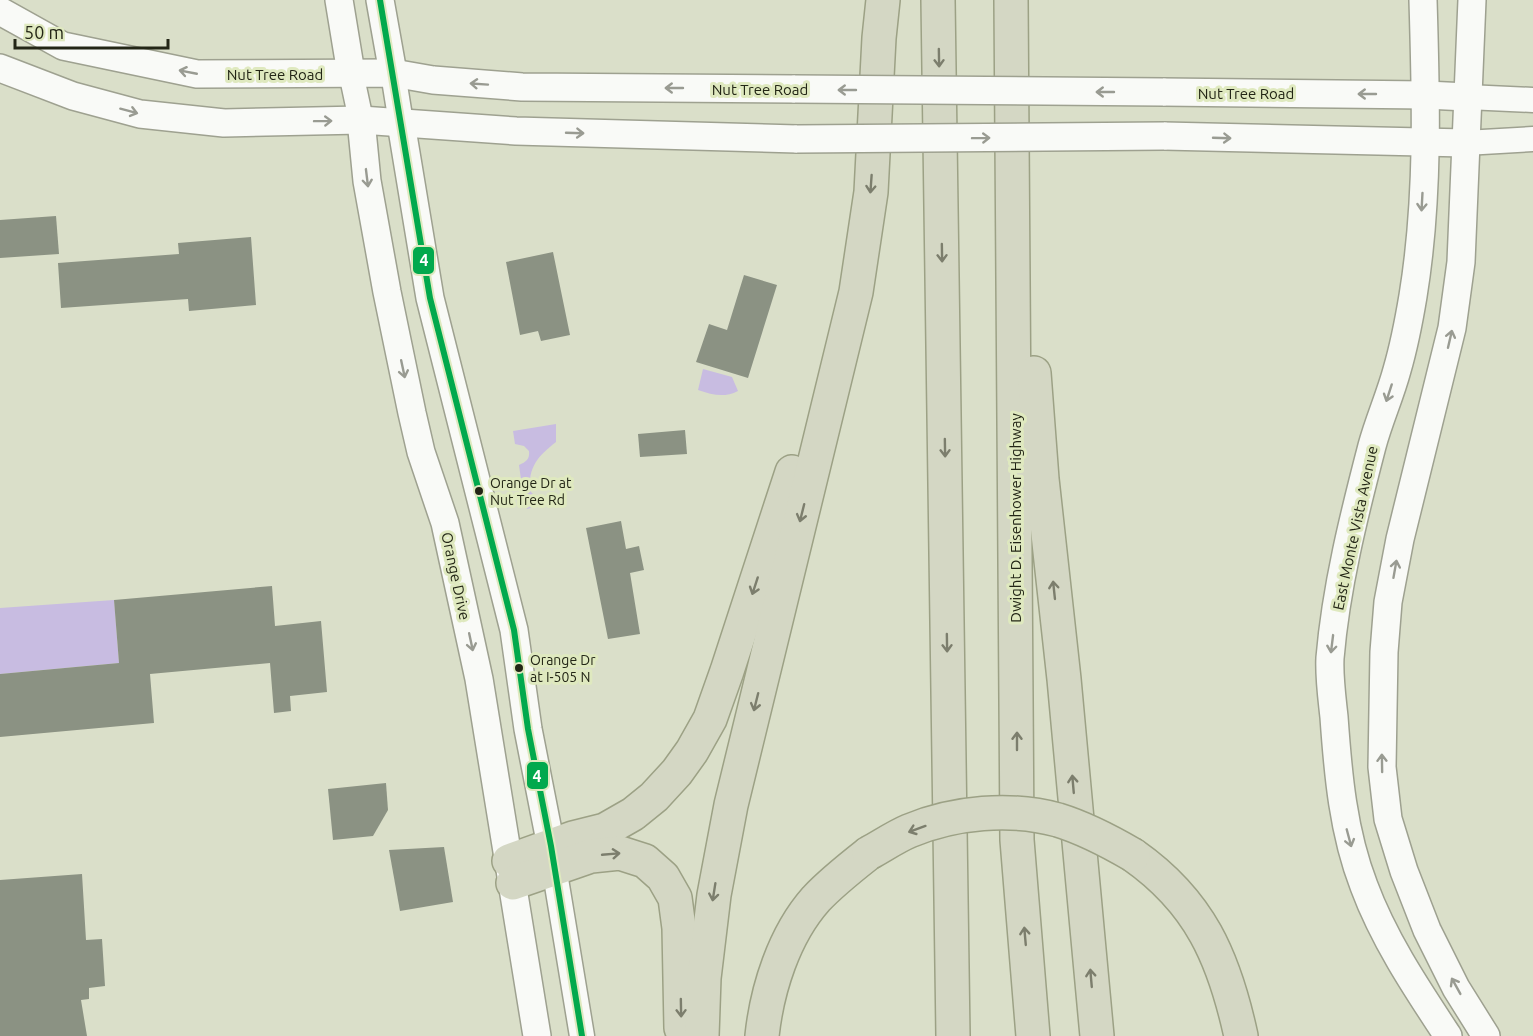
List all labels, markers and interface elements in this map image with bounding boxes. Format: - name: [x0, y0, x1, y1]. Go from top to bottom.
- scale bar: [15, 12, 168, 50]
- text: 50 m: [24, 22, 64, 42]
- one-way arrow: [933, 48, 945, 68]
- one-way arrow: [179, 66, 198, 77]
- street label: Nut Tree Road: [227, 66, 323, 83]
- one-way arrow: [470, 78, 490, 89]
- street label: Nut Tree Road: [712, 81, 808, 98]
- one-way arrow: [664, 82, 684, 94]
- one-way arrow: [837, 84, 857, 96]
- street label: Nut Tree Road: [1198, 85, 1294, 102]
- one-way arrow: [1095, 86, 1115, 98]
- one-way arrow: [1358, 88, 1378, 100]
- one-way arrow: [119, 106, 138, 118]
- one-way arrow: [313, 115, 333, 126]
- one-way arrow: [564, 127, 584, 138]
- one-way arrow: [971, 132, 991, 144]
- one-way arrow: [1212, 132, 1232, 143]
- one-way arrow: [362, 167, 373, 187]
- one-way arrow: [866, 174, 877, 194]
- one-way arrow: [1417, 191, 1428, 211]
- one-way arrow: [936, 243, 948, 263]
- line badge: 4: [412, 246, 435, 275]
- text: 4: [419, 251, 429, 269]
- one-way arrow: [1444, 329, 1456, 348]
- one-way arrow: [398, 359, 409, 379]
- one-way arrow: [1383, 383, 1394, 402]
- street label: Dwight D. Eisenhower Highway: [1007, 413, 1024, 623]
- one-way arrow: [939, 438, 950, 458]
- street label: East Monte Vista Avenue: [1329, 444, 1381, 612]
- place label: Orange Dr at Nut Tree Rd: [490, 475, 572, 508]
- marker: Orange Dr at Nut Tree Rd: [473, 485, 485, 497]
- one-way arrow: [796, 503, 808, 522]
- street label: Orange Drive: [438, 531, 474, 621]
- one-way arrow: [1389, 560, 1400, 579]
- one-way arrow: [749, 576, 760, 595]
- one-way arrow: [1048, 580, 1059, 600]
- one-way arrow: [466, 632, 477, 651]
- one-way arrow: [941, 633, 953, 653]
- one-way arrow: [1326, 634, 1337, 654]
- place label: Orange Dr at I-505 N: [530, 652, 596, 685]
- marker: Orange Dr at I-505 N: [513, 662, 525, 674]
- one-way arrow: [750, 692, 762, 711]
- one-way arrow: [1011, 732, 1022, 752]
- one-way arrow: [1376, 754, 1388, 774]
- line badge: 4: [526, 761, 549, 790]
- text: 4: [532, 767, 542, 785]
- one-way arrow: [1068, 774, 1079, 794]
- one-way arrow: [908, 824, 926, 835]
- one-way arrow: [1344, 828, 1356, 847]
- one-way arrow: [600, 848, 620, 859]
- one-way arrow: [709, 882, 720, 902]
- one-way arrow: [1019, 926, 1030, 946]
- one-way arrow: [1085, 968, 1096, 988]
- one-way arrow: [1450, 978, 1462, 995]
- one-way arrow: [675, 998, 687, 1018]

